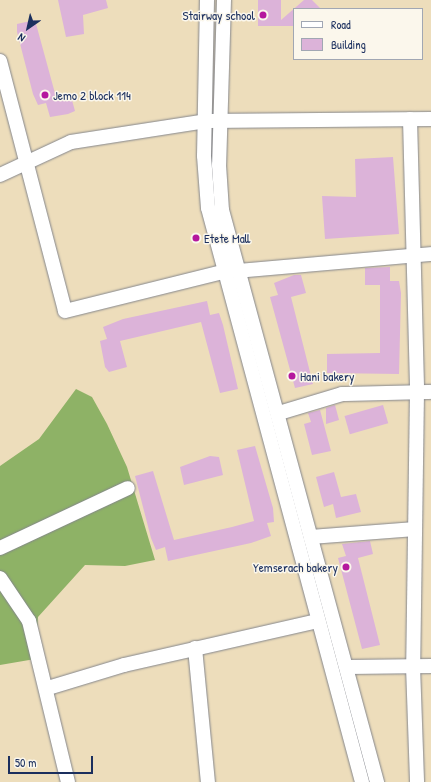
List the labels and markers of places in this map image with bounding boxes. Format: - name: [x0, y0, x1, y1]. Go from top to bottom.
- place label: Stairway school: [182, 7, 255, 23]
- marker: Stairway school: [258, 10, 268, 20]
- place label: Jemo 2 block 114: [53, 87, 131, 103]
- marker: Jemo 2 block 114: [40, 90, 50, 100]
- place label: Etete Mall: [204, 230, 250, 246]
- marker: Etete Mall: [191, 233, 201, 243]
- place label: Hani bakery: [300, 368, 354, 384]
- marker: Hani bakery: [287, 371, 297, 381]
- place label: Yemserach bakery: [253, 559, 338, 575]
- marker: Yemserach bakery: [341, 562, 351, 572]

